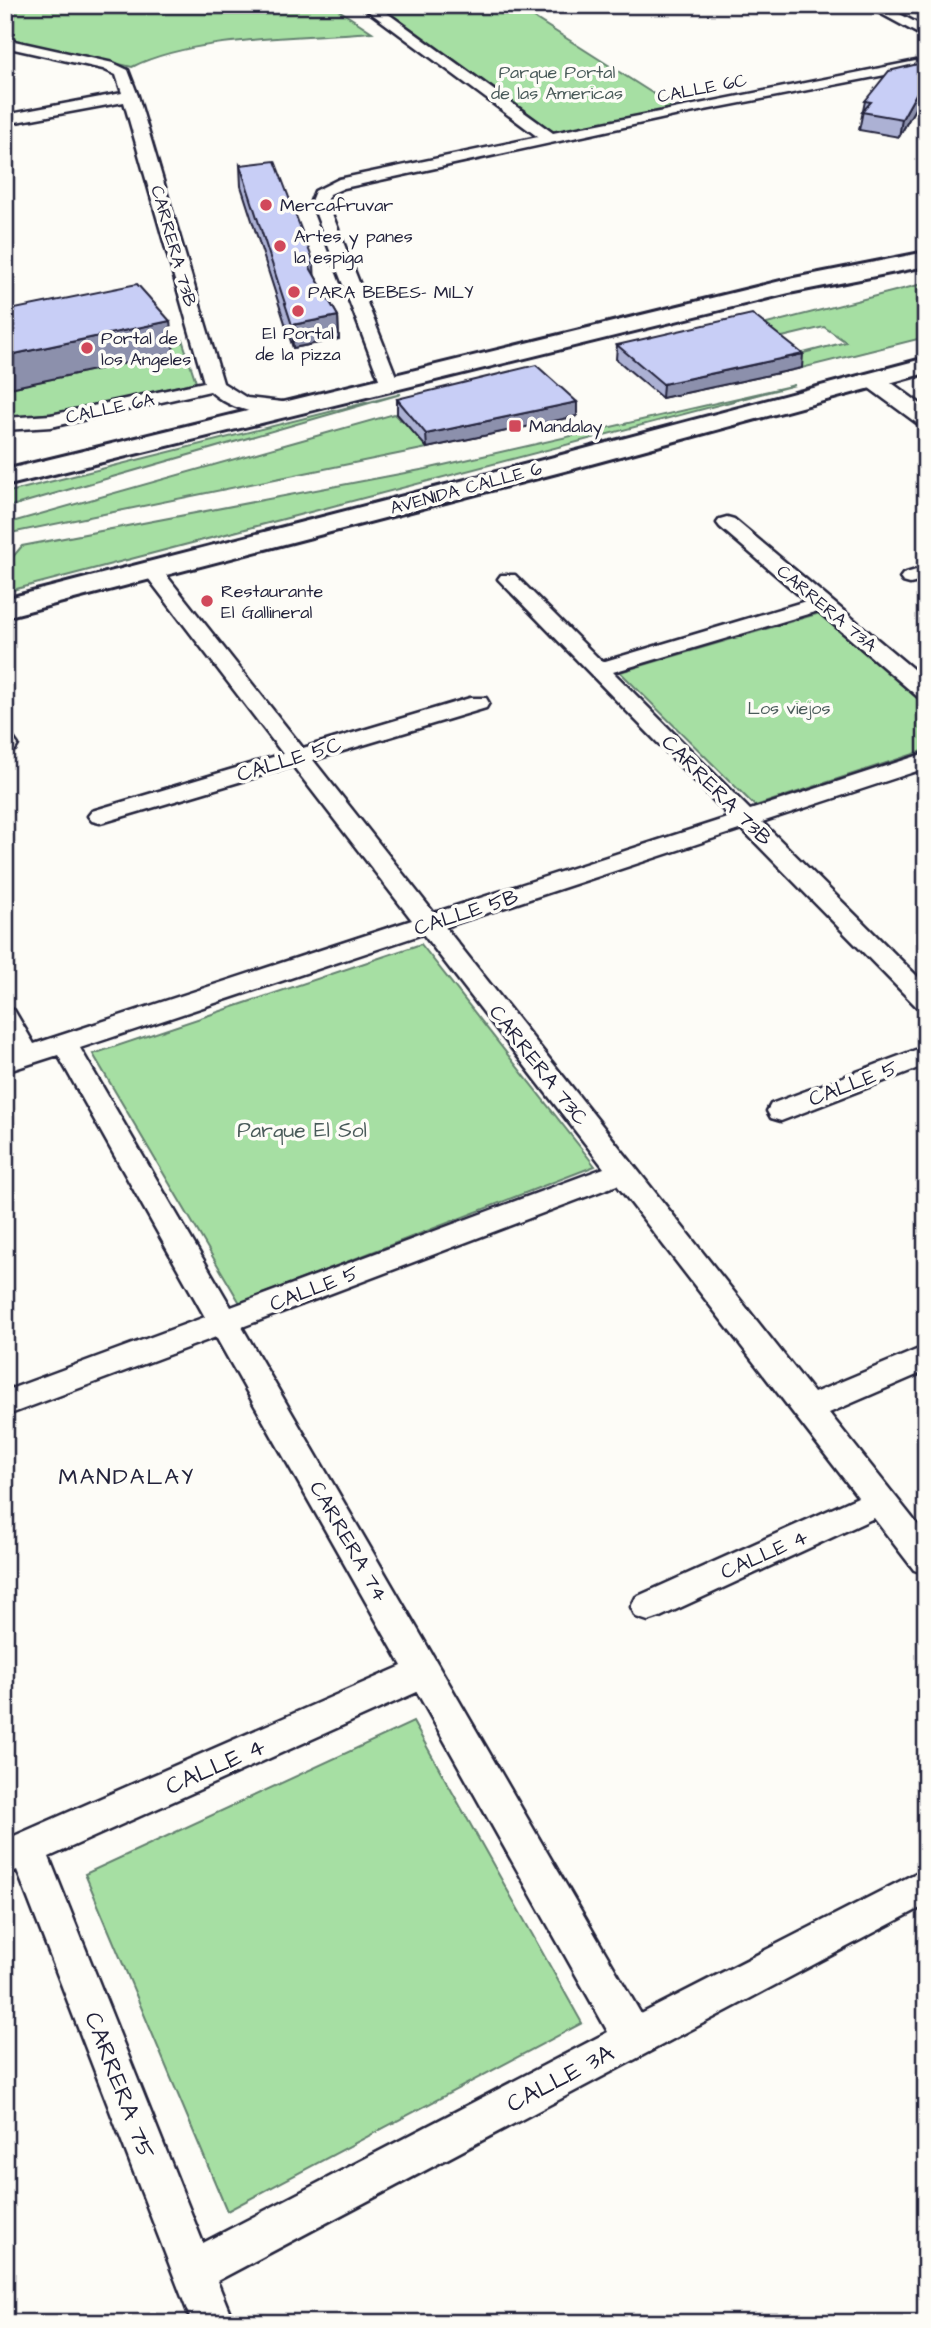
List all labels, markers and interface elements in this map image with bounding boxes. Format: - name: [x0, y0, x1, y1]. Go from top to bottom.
- park label: Parque Portal de las Americas: [491, 60, 623, 106]
- street label: CALLE 6C: [655, 67, 749, 109]
- street label: CARRERA 73B: [144, 183, 203, 310]
- place label: Mercafruvar: [280, 193, 393, 218]
- marker: Mercafruvar: [258, 197, 274, 213]
- place label: Artes y panes la espiga: [294, 224, 413, 271]
- marker: Artes y panes la espiga: [272, 238, 288, 254]
- place label: PARA BEBES- MILY: [308, 280, 474, 305]
- marker: PARA BEBES- MILY: [286, 284, 302, 300]
- marker: El Portal de la pizza: [290, 303, 306, 319]
- place label: El Portal de la pizza: [255, 321, 341, 367]
- place label: Portal de los Angeles: [101, 326, 191, 373]
- marker: Portal de los Angeles: [79, 340, 95, 356]
- street label: CALLE 6A: [64, 387, 157, 430]
- place label: Mandalay: [529, 414, 602, 440]
- marker: Mandalay: [507, 418, 523, 434]
- street label: AVENIDA CALLE 6: [387, 456, 545, 521]
- street label: CARRERA 73A: [771, 559, 883, 658]
- place label: Restaurante El Gallineral: [221, 579, 324, 625]
- marker: Restaurante El Gallineral: [199, 593, 215, 609]
- park label: Los viejos: [748, 696, 831, 721]
- street label: CARRERA 73B: [655, 728, 779, 852]
- street label: CALLE 5C: [233, 730, 345, 789]
- street label: CALLE 5B: [410, 882, 522, 943]
- street label: CARRERA 73C: [482, 999, 595, 1132]
- street label: CALLE 5: [805, 1053, 902, 1114]
- park label: Parque El Sol: [237, 1116, 367, 1145]
- street label: CALLE 5: [266, 1258, 363, 1319]
- district label: MANDALAY: [59, 1461, 195, 1493]
- street label: CARRERA 74: [302, 1476, 395, 1607]
- street label: CALLE 4: [716, 1522, 812, 1587]
- street label: CALLE 4: [160, 1730, 271, 1804]
- street label: CARRERA 75: [75, 2007, 163, 2164]
- street label: CALLE 3A: [501, 2036, 620, 2121]

